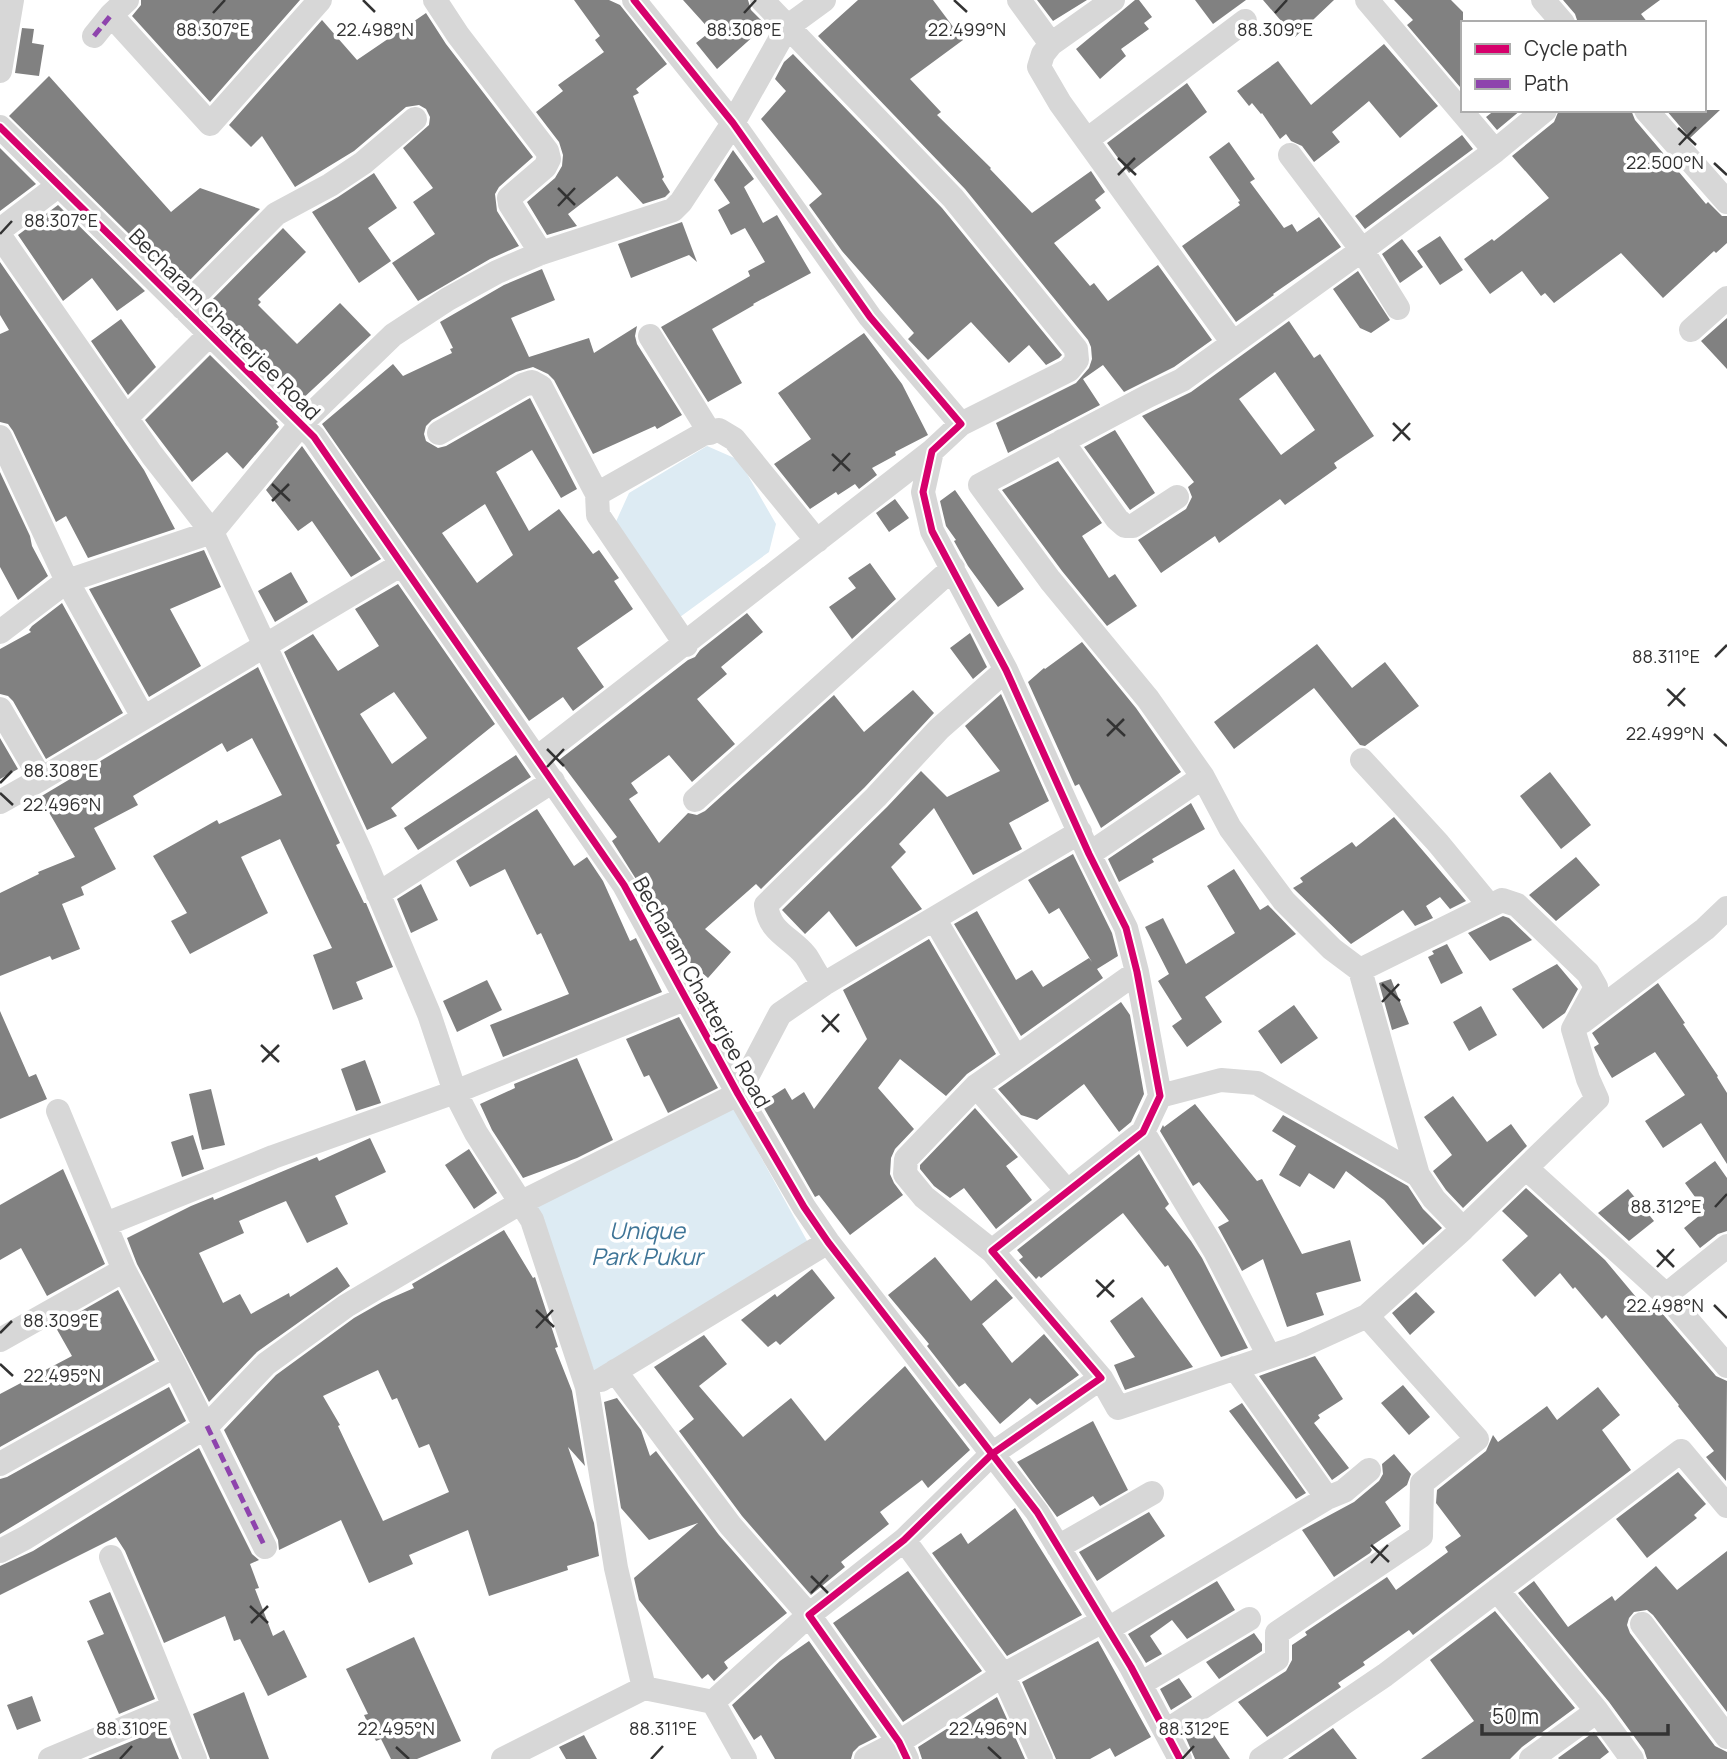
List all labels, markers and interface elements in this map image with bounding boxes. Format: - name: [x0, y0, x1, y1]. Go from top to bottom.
- text: 88.307°E: [176, 17, 250, 41]
- text: 22.498°N: [336, 17, 414, 41]
- text: 88.308°E: [706, 17, 782, 41]
- text: 22.499°N: [928, 17, 1006, 41]
- text: 88.309°E: [1237, 17, 1313, 41]
- legend: [1461, 21, 1706, 112]
- text: Cycle path: [1524, 34, 1627, 62]
- text: Path: [1524, 69, 1569, 97]
- text: 22.500°N: [1626, 150, 1704, 174]
- text: 88.307°E: [24, 208, 98, 232]
- street label: Becharam Chatterjee Road: [123, 222, 327, 426]
- text: 88.311°E: [1632, 644, 1700, 668]
- text: 22.499°N: [1626, 721, 1704, 745]
- text: 88.308°E: [23, 758, 99, 782]
- text: 22.496°N: [23, 792, 101, 816]
- street label: Becharam Chatterjee Road: [627, 871, 777, 1113]
- text: 88.312°E: [1630, 1194, 1702, 1218]
- water label: Unique Park Pukur: [591, 1214, 705, 1272]
- text: 22.498°N: [1626, 1293, 1704, 1317]
- text: 88.309°E: [23, 1308, 99, 1332]
- text: 22.495°N: [23, 1363, 101, 1387]
- scale bar: [1482, 1692, 1668, 1736]
- text: 50 m: [1492, 1702, 1539, 1730]
- text: 88.310°E: [96, 1716, 168, 1740]
- text: 22.495°N: [357, 1716, 435, 1740]
- text: 88.311°E: [629, 1716, 697, 1740]
- text: 22.496°N: [949, 1716, 1027, 1740]
- text: 88.312°E: [1158, 1716, 1230, 1740]

